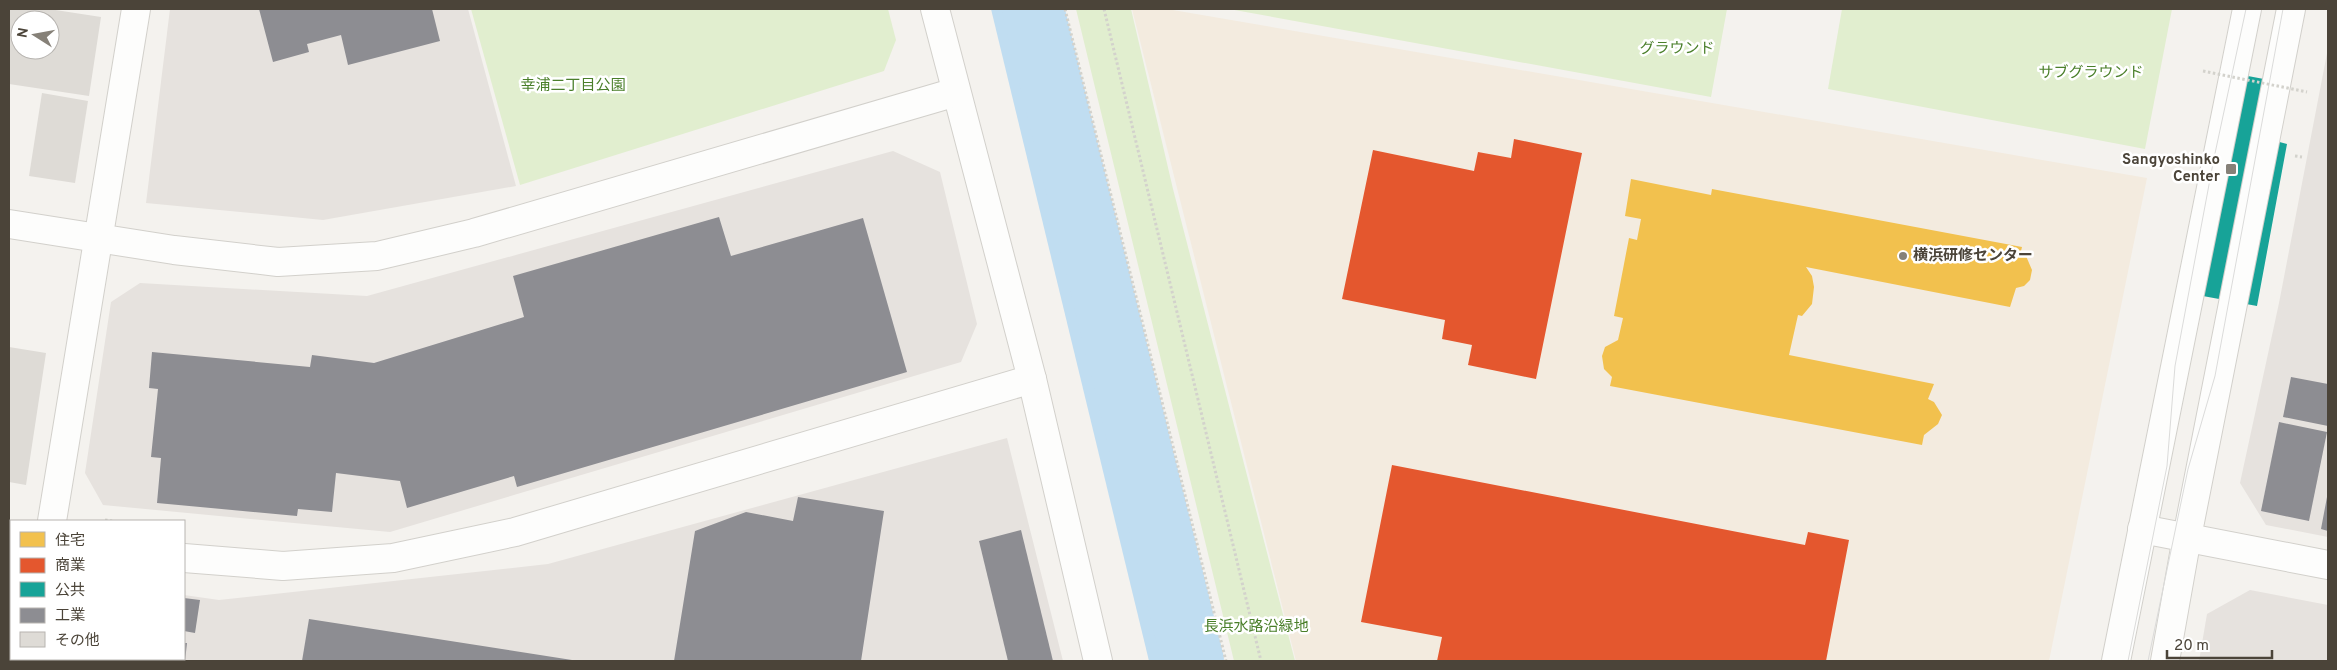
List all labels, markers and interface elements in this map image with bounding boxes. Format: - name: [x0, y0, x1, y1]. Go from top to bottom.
- north arrow: [10, 10, 60, 60]
- text: N: [14, 26, 33, 39]
- park label: グラウンド: [1639, 40, 1715, 59]
- park label: サブグラウンド: [2038, 64, 2144, 83]
- park label: 幸浦二丁目公園: [520, 76, 626, 96]
- place label: Sangyoshinko Center: [2122, 151, 2221, 187]
- marker: Sangyoshinko Center: [2224, 162, 2238, 176]
- place label: 横浜研修センター: [1913, 246, 2033, 266]
- marker: 横浜研修センター: [1897, 250, 1909, 262]
- legend: [10, 520, 185, 660]
- text: 住宅: [55, 532, 85, 551]
- text: 商業: [55, 557, 85, 576]
- text: 公共: [55, 582, 85, 601]
- text: 工業: [55, 607, 85, 626]
- park label: 長浜水路沿緑地: [1203, 618, 1309, 637]
- scale bar: [2167, 628, 2272, 660]
- text: その他: [55, 632, 100, 651]
- text: 20 m: [2174, 637, 2209, 656]

